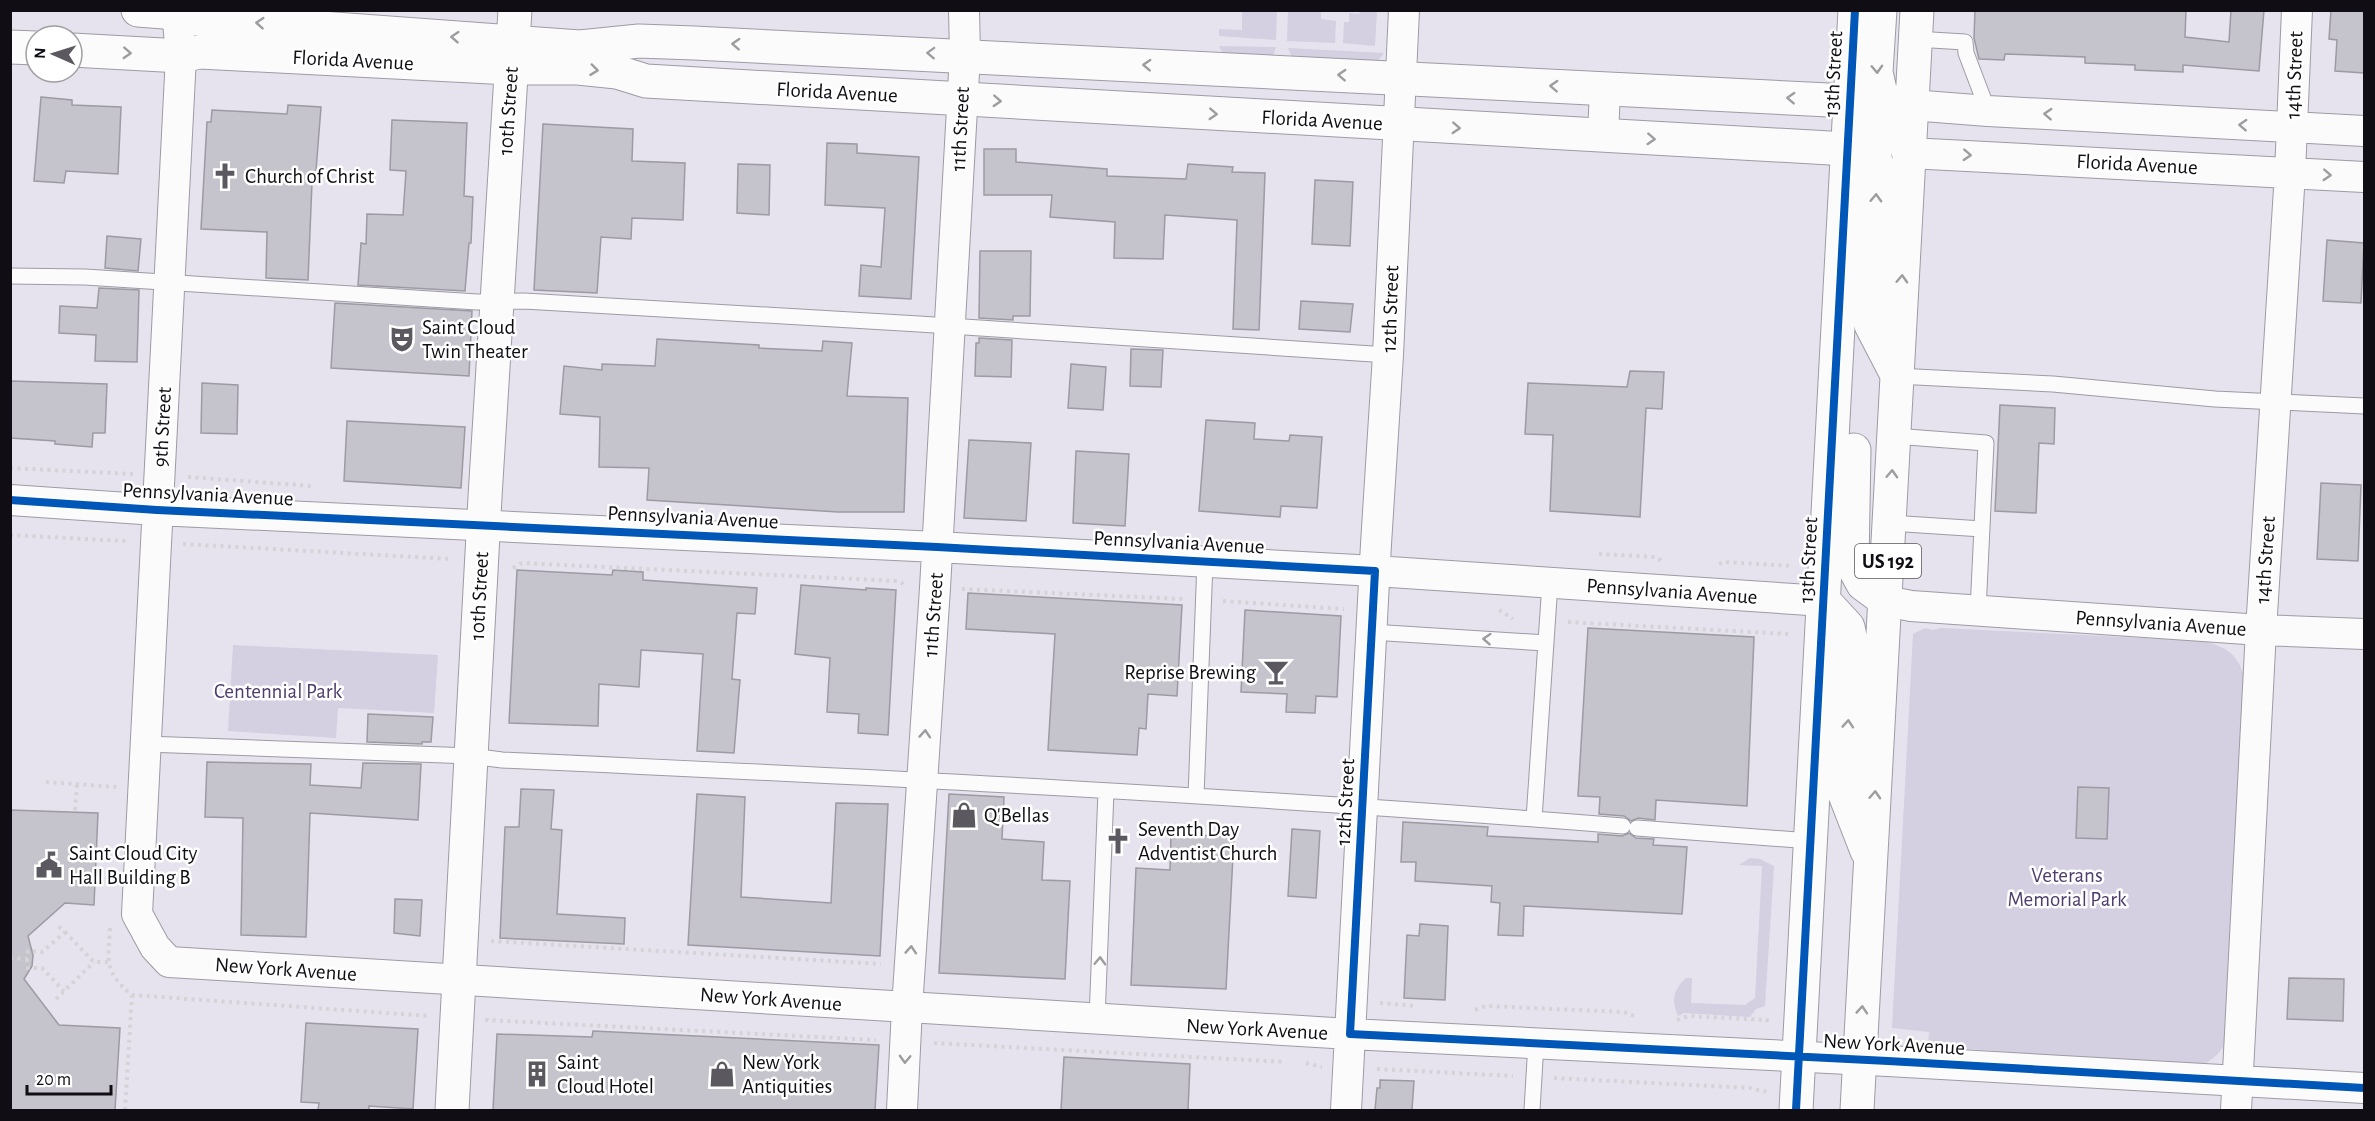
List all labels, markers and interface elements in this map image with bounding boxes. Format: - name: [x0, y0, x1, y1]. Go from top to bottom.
- one-way arrow: [256, 17, 265, 30]
- north arrow: [24, 24, 84, 84]
- street label: 13th Street: [1821, 30, 1846, 118]
- street label: 14th Street: [2282, 30, 2307, 119]
- one-way arrow: [450, 31, 459, 44]
- one-way arrow: [732, 38, 741, 51]
- one-way arrow: [122, 46, 131, 59]
- text: N: [32, 47, 48, 59]
- street label: Florida Avenue: [292, 47, 414, 74]
- one-way arrow: [927, 47, 936, 60]
- one-way arrow: [1142, 58, 1151, 71]
- one-way arrow: [590, 63, 599, 75]
- one-way arrow: [1871, 64, 1883, 73]
- street label: 10th Street: [495, 66, 522, 156]
- one-way arrow: [1337, 68, 1346, 81]
- street label: Florida Avenue: [776, 79, 898, 106]
- one-way arrow: [1550, 80, 1559, 93]
- street label: 11th Street: [948, 86, 973, 172]
- one-way arrow: [1786, 92, 1795, 105]
- one-way arrow: [993, 94, 1002, 107]
- one-way arrow: [1209, 107, 1218, 120]
- street label: Florida Avenue: [1261, 107, 1383, 134]
- one-way arrow: [2044, 108, 2053, 121]
- one-way arrow: [2239, 118, 2248, 131]
- one-way arrow: [1451, 121, 1460, 134]
- one-way arrow: [1646, 132, 1655, 145]
- one-way arrow: [1963, 148, 1972, 161]
- street label: Florida Avenue: [2076, 151, 2198, 178]
- church icon: Church of Christ: [210, 161, 240, 191]
- place label: Church of Christ: [245, 166, 375, 187]
- one-way arrow: [2323, 168, 2332, 181]
- one-way arrow: [1870, 194, 1883, 203]
- street label: 12th Street: [1378, 265, 1403, 353]
- one-way arrow: [1896, 275, 1909, 284]
- place label: Saint Cloud Twin Theater: [422, 317, 528, 362]
- theatre icon: Saint Cloud Twin Theater: [387, 324, 417, 354]
- street label: 9th Street: [150, 386, 175, 468]
- one-way arrow: [1886, 470, 1899, 479]
- street label: Pennsylvania Avenue: [122, 480, 294, 509]
- street label: Pennsylvania Avenue: [607, 503, 779, 532]
- street label: 14th Street: [2252, 515, 2279, 605]
- street label: 13th Street: [1796, 516, 1821, 604]
- street label: Pennsylvania Avenue: [1093, 528, 1265, 557]
- road number: US 192: [1855, 544, 1921, 578]
- street label: 10th Street: [467, 551, 492, 641]
- street label: 11th Street: [920, 572, 947, 658]
- street label: Pennsylvania Avenue: [1586, 575, 1758, 608]
- street label: Pennsylvania Avenue: [2075, 607, 2247, 640]
- one-way arrow: [1483, 633, 1492, 646]
- bar icon: Reprise Brewing: [1261, 657, 1291, 687]
- place label: Reprise Brewing: [1124, 662, 1257, 683]
- park label: Centennial Park: [214, 681, 343, 702]
- one-way arrow: [1842, 720, 1855, 729]
- one-way arrow: [919, 730, 932, 739]
- street label: 12th Street: [1333, 758, 1358, 846]
- one-way arrow: [1869, 790, 1882, 799]
- shop icon: Q'Bellas: [949, 800, 979, 830]
- place label: Q'Bellas: [984, 805, 1049, 826]
- place label: Seventh Day Adventist Church: [1138, 819, 1278, 864]
- church icon: Seventh Day Adventist Church: [1103, 826, 1133, 856]
- place label: Saint Cloud City Hall Building B: [69, 843, 197, 888]
- public building icon: Saint Cloud City Hall Building B: [34, 850, 64, 880]
- park label: Veterans Memorial Park: [2007, 865, 2127, 910]
- one-way arrow: [905, 945, 918, 954]
- street label: New York Avenue: [214, 954, 358, 985]
- one-way arrow: [1094, 956, 1106, 965]
- street label: New York Avenue: [699, 984, 843, 1015]
- one-way arrow: [1855, 1006, 1868, 1015]
- street label: New York Avenue: [1185, 1015, 1328, 1044]
- street label: New York Avenue: [1822, 1030, 1965, 1059]
- place label: Saint Cloud Hotel: [557, 1052, 654, 1097]
- place label: New York Antiquities: [742, 1052, 832, 1097]
- one-way arrow: [898, 1055, 911, 1064]
- scale bar: [27, 1058, 111, 1096]
- building icon: Saint Cloud Hotel: [522, 1059, 552, 1089]
- shop icon: New York Antiquities: [707, 1059, 737, 1089]
- text: 20 m: [36, 1071, 71, 1089]

